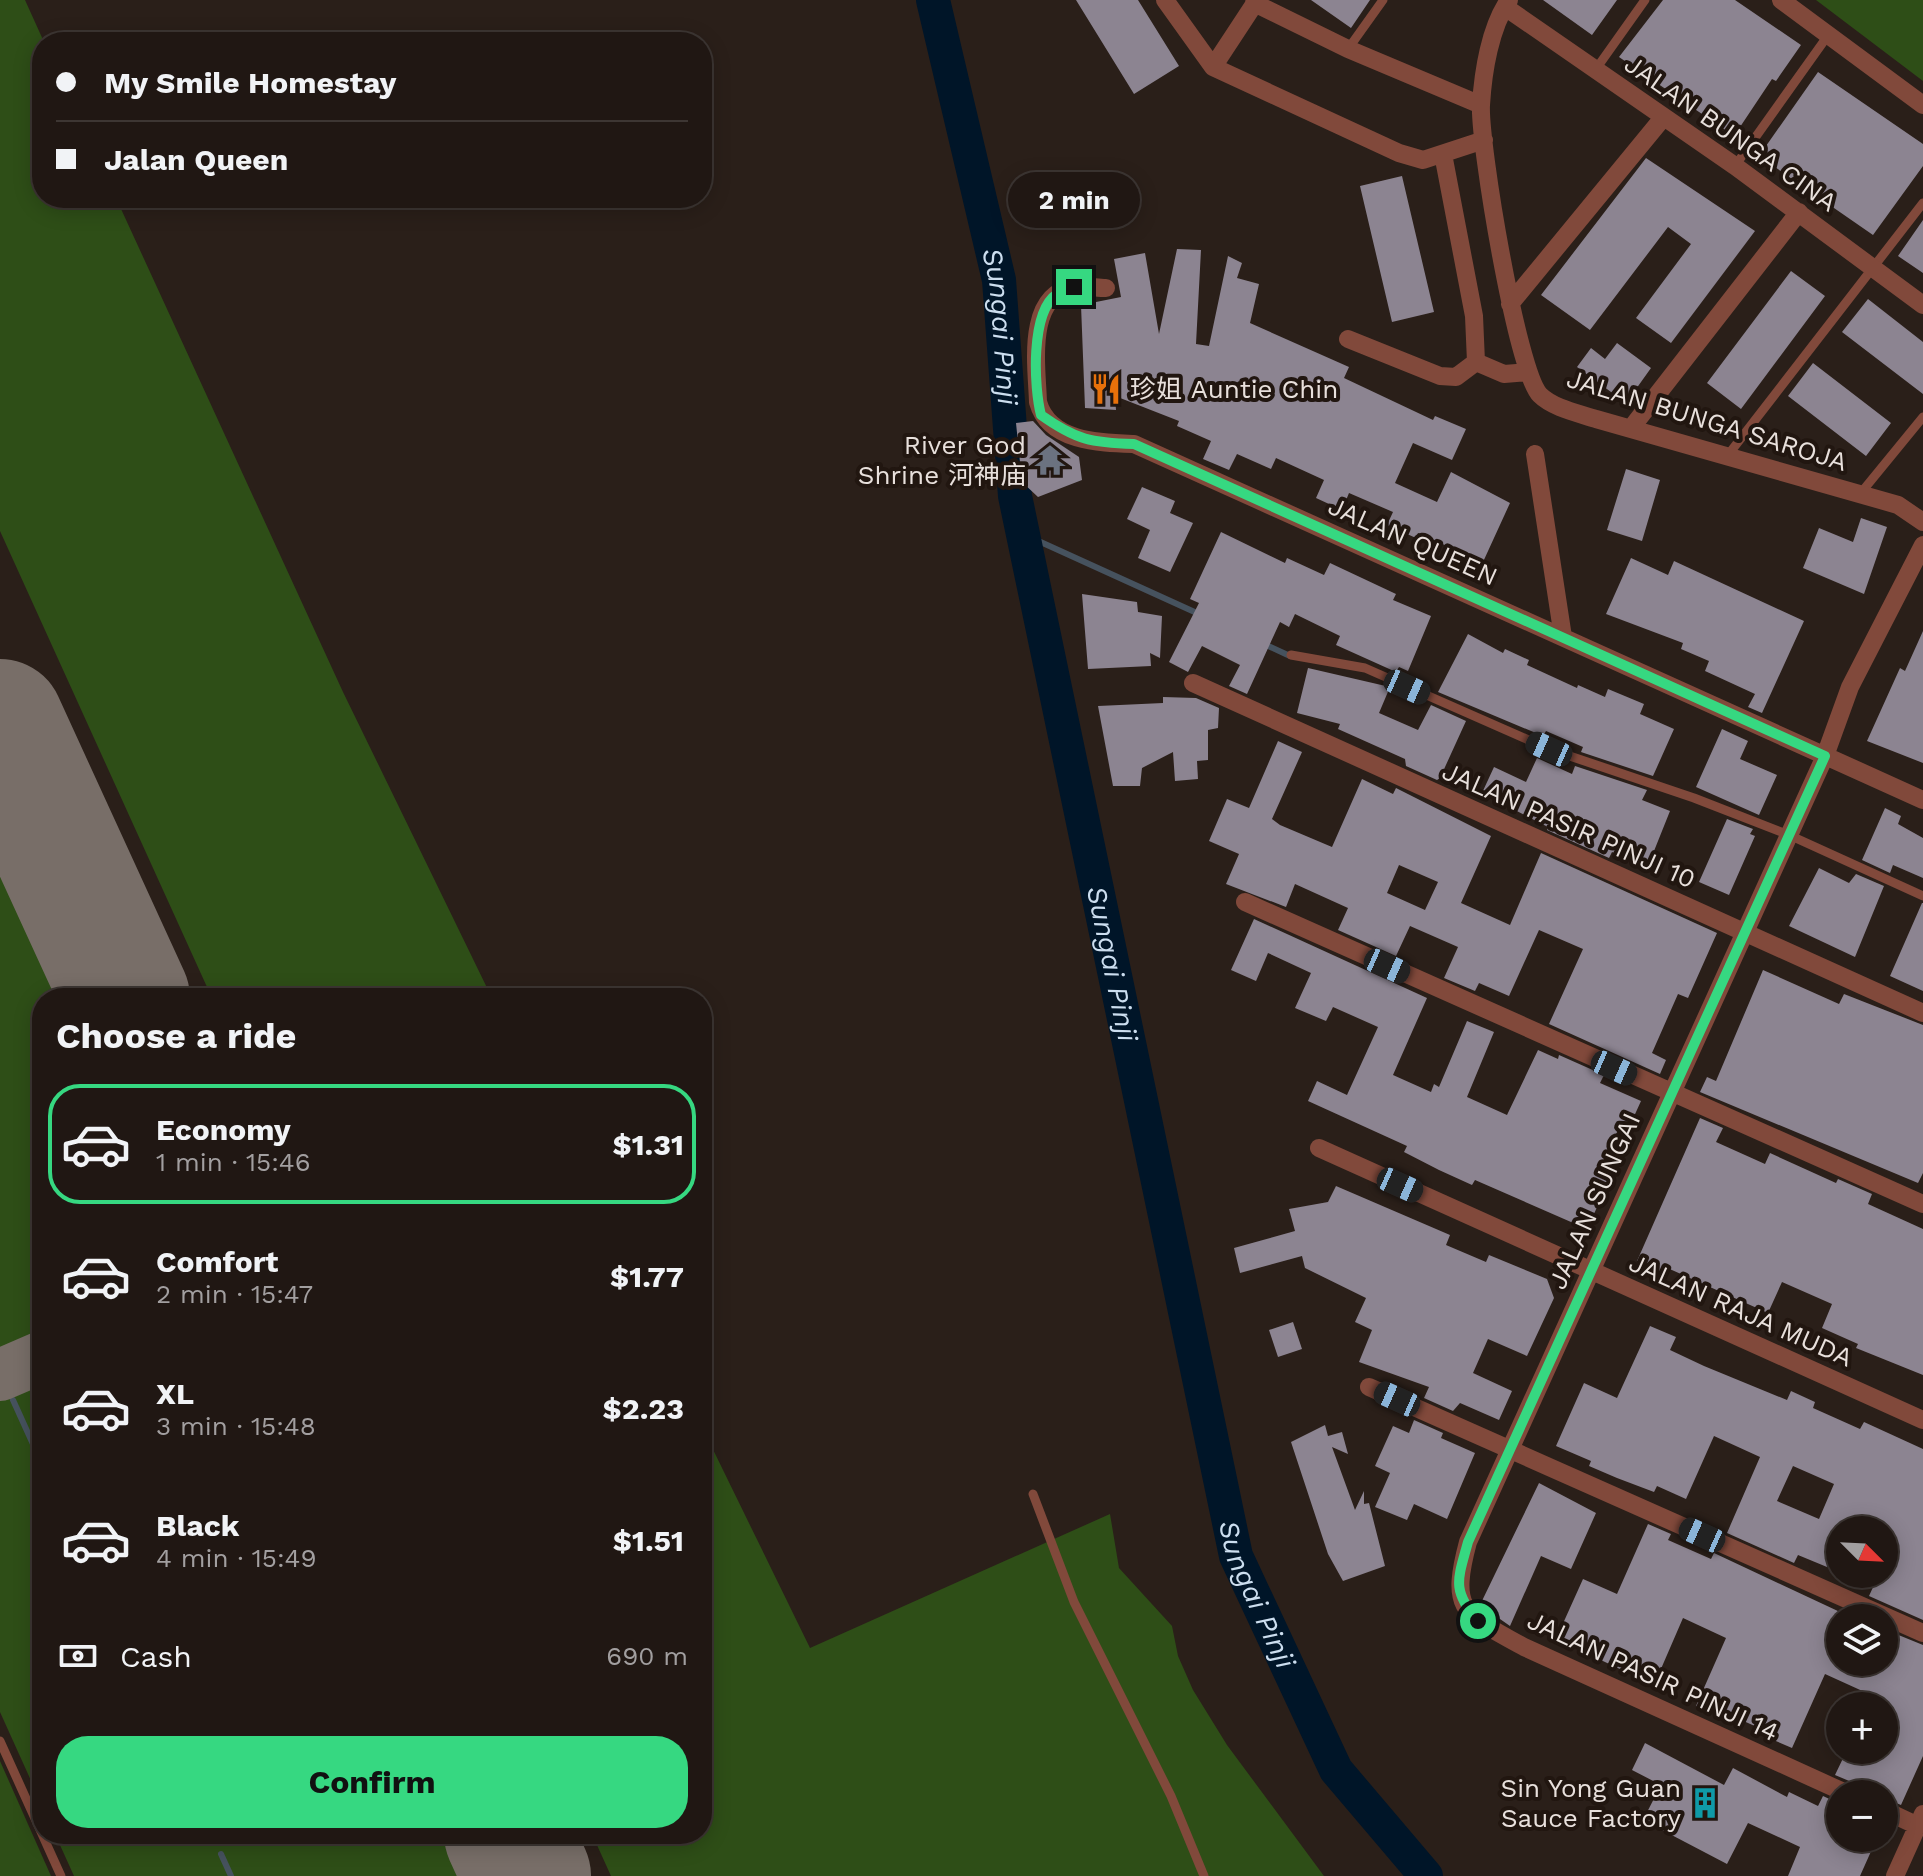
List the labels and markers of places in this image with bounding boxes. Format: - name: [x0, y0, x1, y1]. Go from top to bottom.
- restaurant icon: 珍姐 Auntie Chin: [1089, 372, 1123, 406]
- place label: 珍姐 Auntie Chin: [1130, 374, 1338, 404]
- place label: River God Shrine 河神庙: [858, 430, 1026, 490]
- temple icon: River God Shrine 河神庙: [1033, 443, 1067, 477]
- place label: Sin Yong Guan Sauce Factory: [1501, 1773, 1682, 1833]
- building icon: Sin Yong Guan Sauce Factory: [1688, 1786, 1722, 1820]

